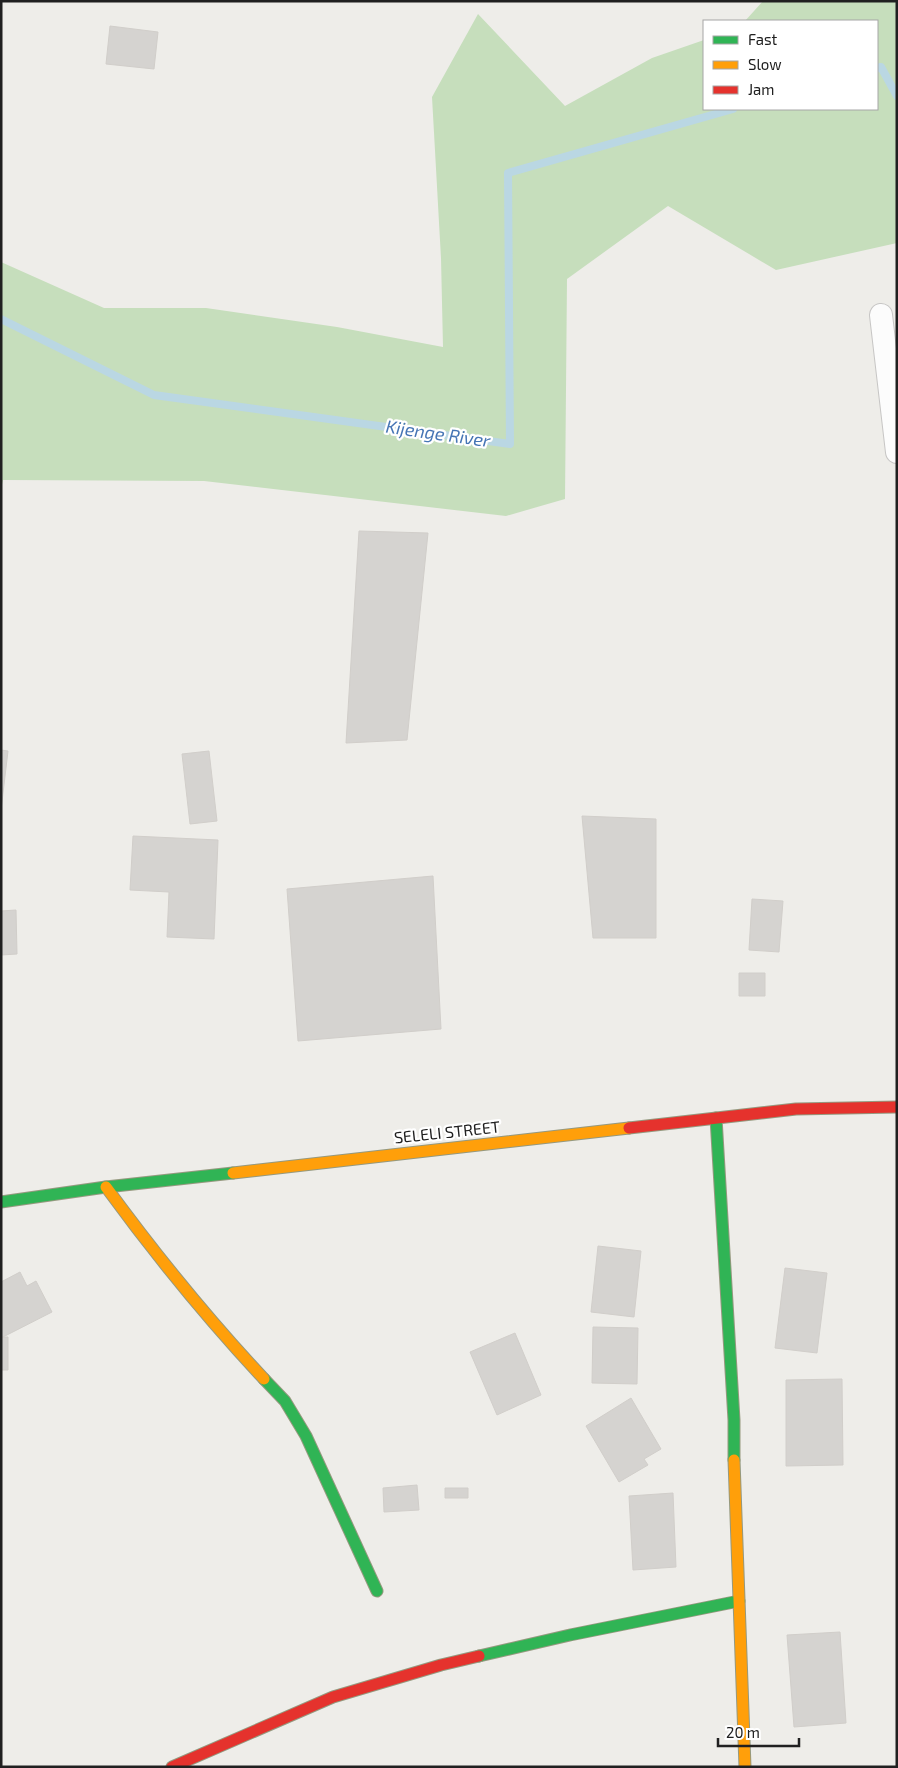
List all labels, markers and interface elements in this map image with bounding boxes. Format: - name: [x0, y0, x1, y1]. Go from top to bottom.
- legend: [703, 20, 878, 110]
- text: Fast: [748, 30, 778, 48]
- text: Slow: [748, 55, 782, 73]
- text: Jam: [748, 80, 774, 98]
- water label: Kijenge River: [384, 415, 493, 451]
- street label: SELELI STREET: [393, 1116, 501, 1147]
- scale bar: [718, 1716, 799, 1748]
- text: 20 m: [726, 1723, 760, 1741]

